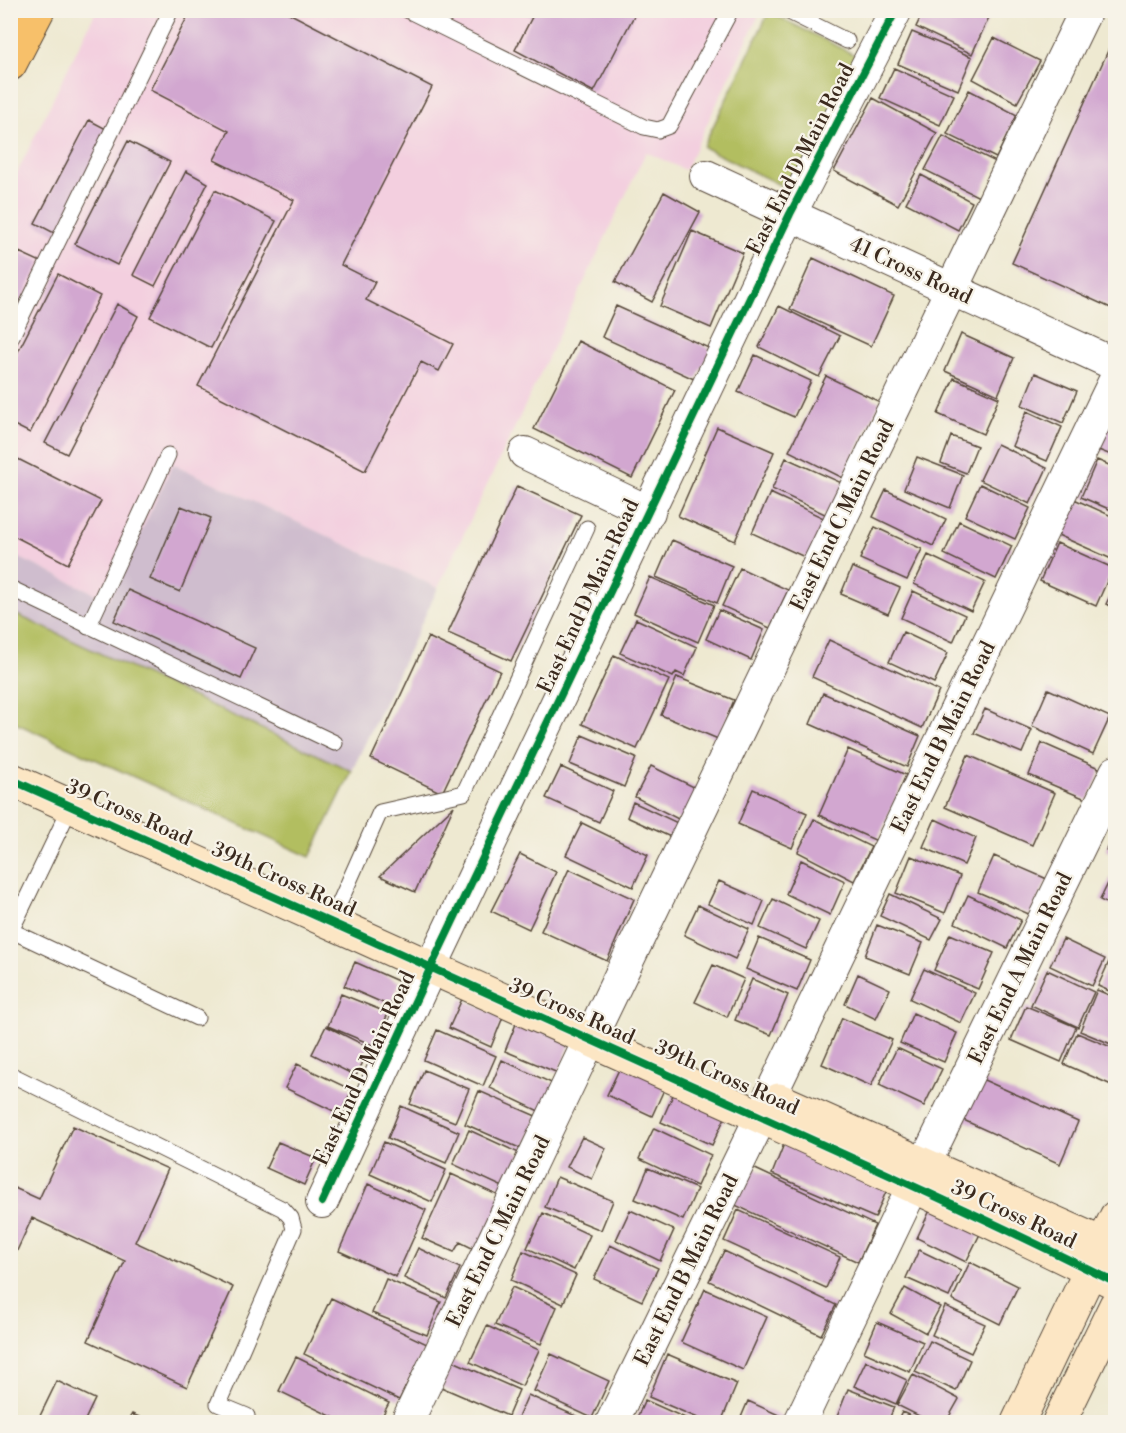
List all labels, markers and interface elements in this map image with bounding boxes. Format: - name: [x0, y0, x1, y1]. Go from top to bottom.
- street label: East End D Main Road: [741, 59, 861, 260]
- street label: 41 Cross Road: [845, 231, 976, 311]
- street label: East End C Main Road: [785, 415, 901, 615]
- street label: East End D Main Road: [532, 495, 645, 698]
- street label: East End B Main Road: [886, 637, 1002, 838]
- street label: 39 Cross Road: [62, 774, 196, 852]
- street label: 39th Cross Road: [207, 836, 360, 923]
- street label: East End A Main Road: [963, 868, 1079, 1068]
- street label: East End D Main Road: [308, 967, 421, 1170]
- street label: 39 Cross Road: [505, 973, 639, 1051]
- street label: 39th Cross Road: [650, 1034, 803, 1121]
- street label: East End C Main Road: [441, 1131, 557, 1331]
- street label: East End B Main Road: [629, 1170, 745, 1371]
- street label: 39 Cross Road: [947, 1175, 1080, 1255]

